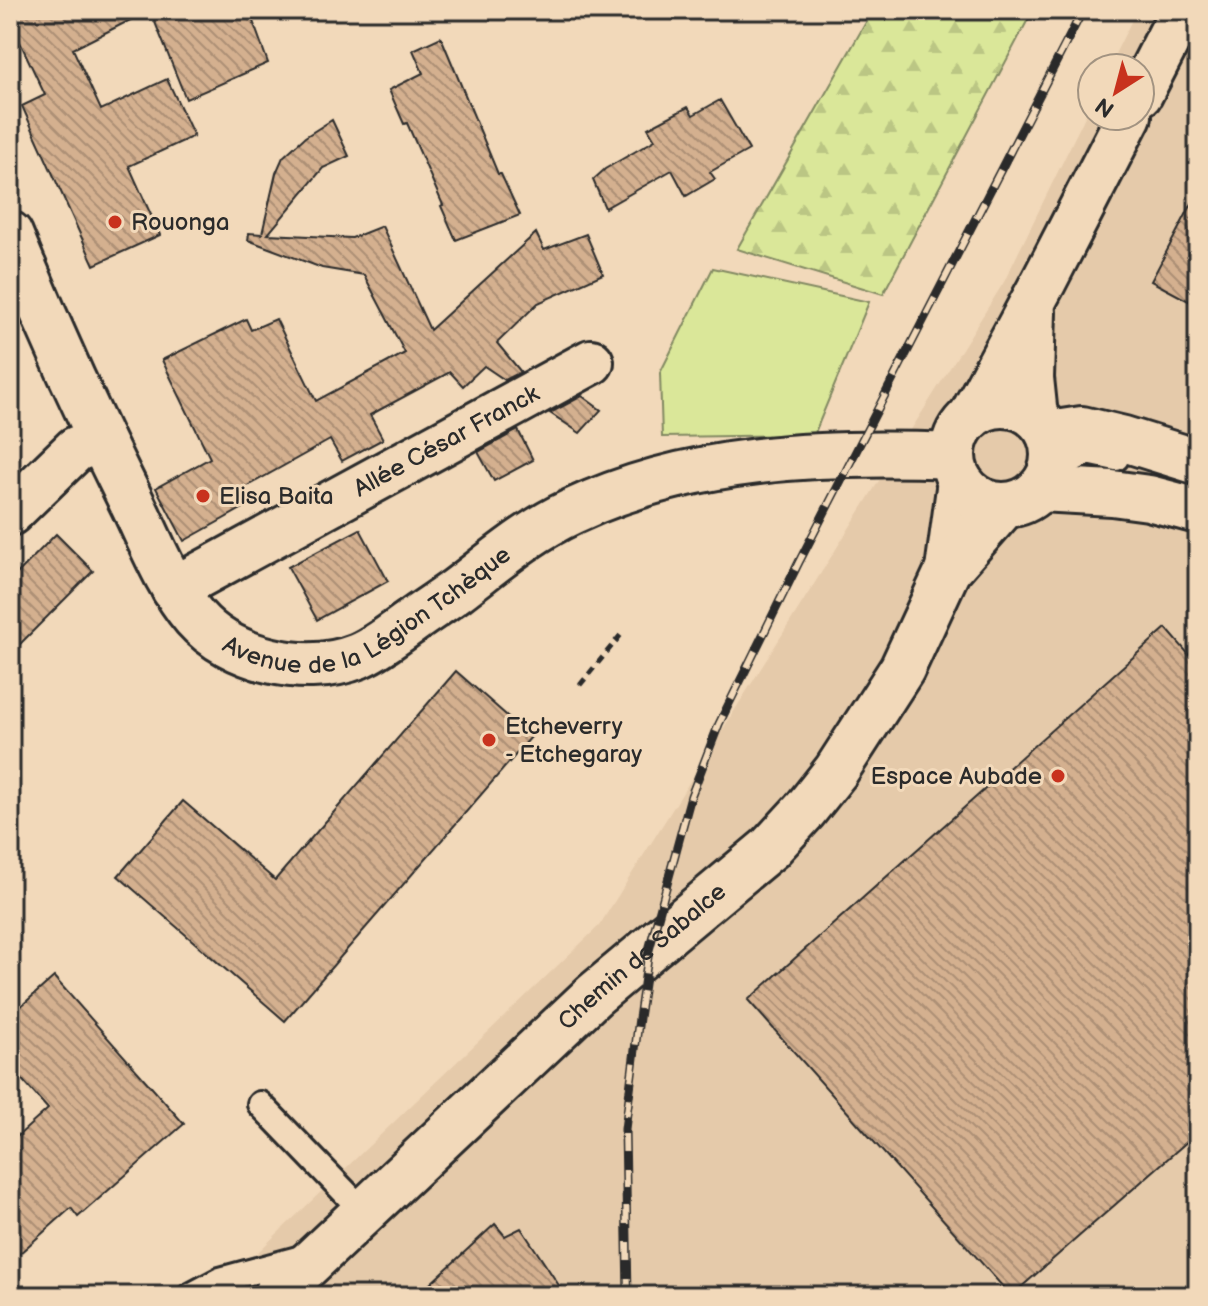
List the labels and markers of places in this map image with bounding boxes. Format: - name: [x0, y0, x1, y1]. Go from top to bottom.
- place label: Rouonga: [131, 208, 229, 237]
- marker: Rouonga: [106, 213, 124, 231]
- place label: Elisa Baita: [219, 482, 334, 511]
- marker: Elisa Baita: [194, 487, 212, 505]
- place label: Etcheverry - Etchegaray: [505, 712, 642, 769]
- marker: Etcheverry - Etchegaray: [480, 731, 498, 749]
- place label: Espace Aubade: [870, 762, 1042, 791]
- marker: Espace Aubade: [1049, 767, 1067, 785]

